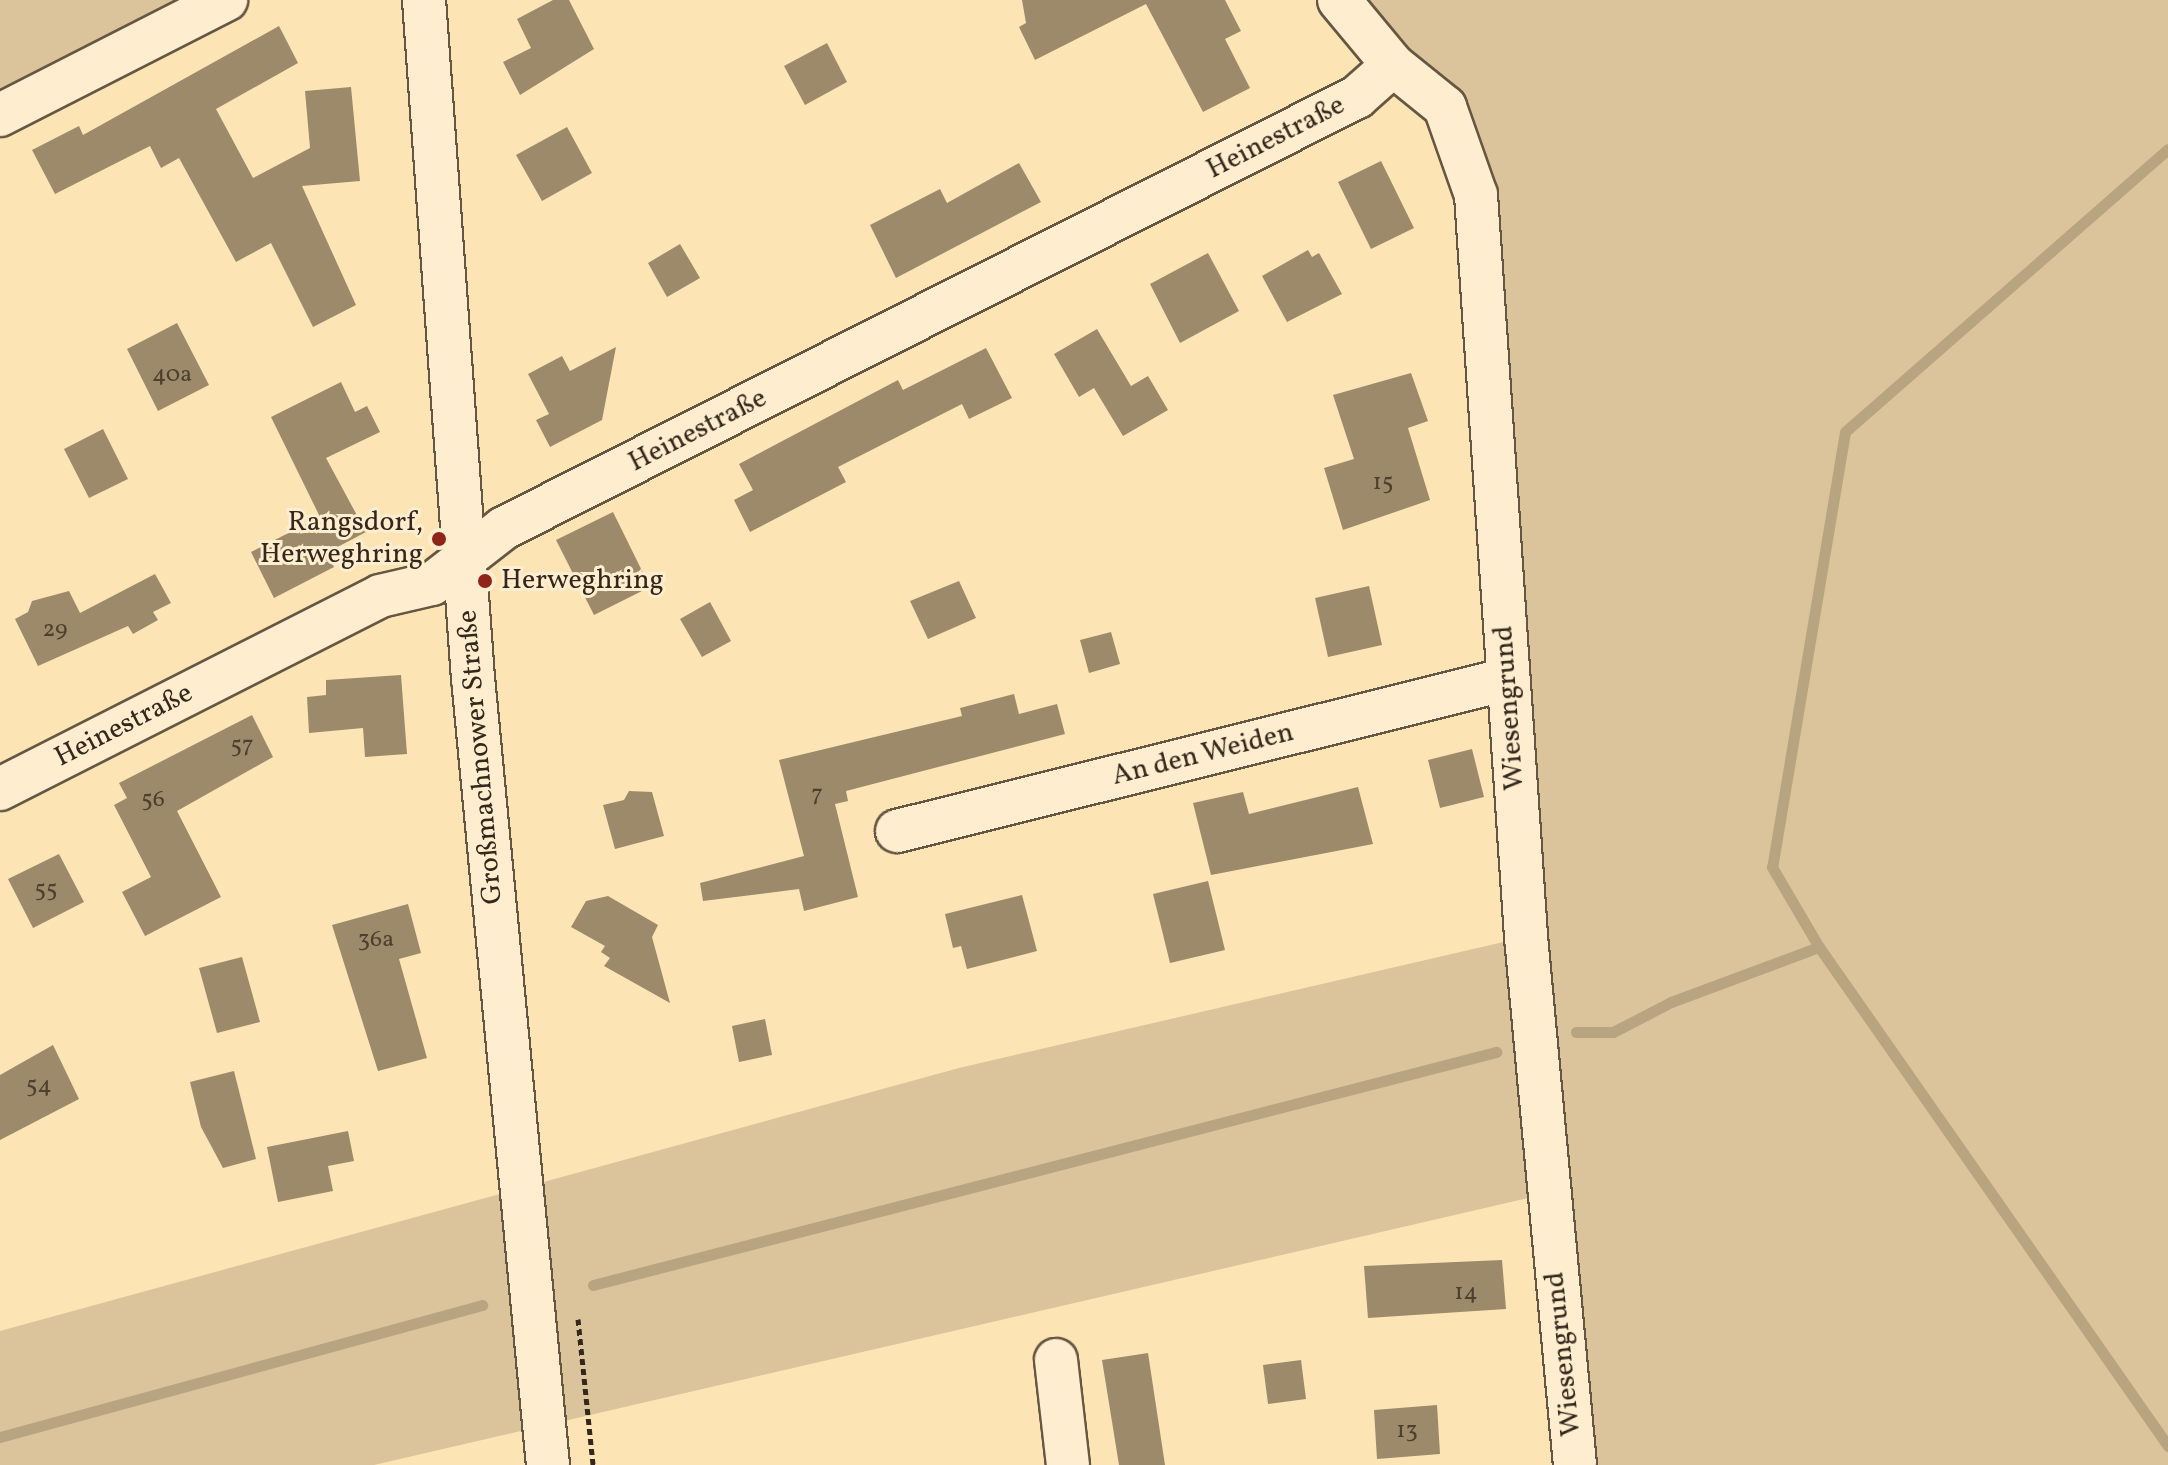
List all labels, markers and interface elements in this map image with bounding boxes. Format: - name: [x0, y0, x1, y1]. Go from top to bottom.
- street label: Heinestraße: [1201, 89, 1351, 187]
- house number: 40a: [152, 362, 192, 390]
- street label: Heinestraße: [623, 382, 773, 480]
- house number: 15: [1373, 470, 1393, 498]
- place label: Rangsdorf, Herweghring: [260, 506, 423, 572]
- marker: Rangsdorf, Herweghring: [430, 530, 448, 548]
- place label: Herweghring: [501, 564, 664, 598]
- marker: Herweghring: [476, 572, 494, 590]
- street label: Großmachnower Straße: [451, 608, 511, 906]
- house number: 29: [42, 617, 68, 645]
- street label: Wiesengrund: [1487, 624, 1533, 792]
- street label: Heinestraße: [49, 677, 199, 775]
- street label: An den Weiden: [1108, 716, 1298, 794]
- house number: 57: [230, 733, 254, 761]
- house number: 7: [811, 782, 823, 810]
- house number: 56: [141, 787, 165, 815]
- house number: 55: [34, 877, 58, 905]
- house number: 36a: [358, 927, 394, 955]
- house number: 54: [26, 1073, 52, 1101]
- street label: Wiesengrund: [1539, 1270, 1589, 1438]
- house number: 14: [1454, 1280, 1478, 1308]
- house number: 13: [1396, 1418, 1418, 1446]

